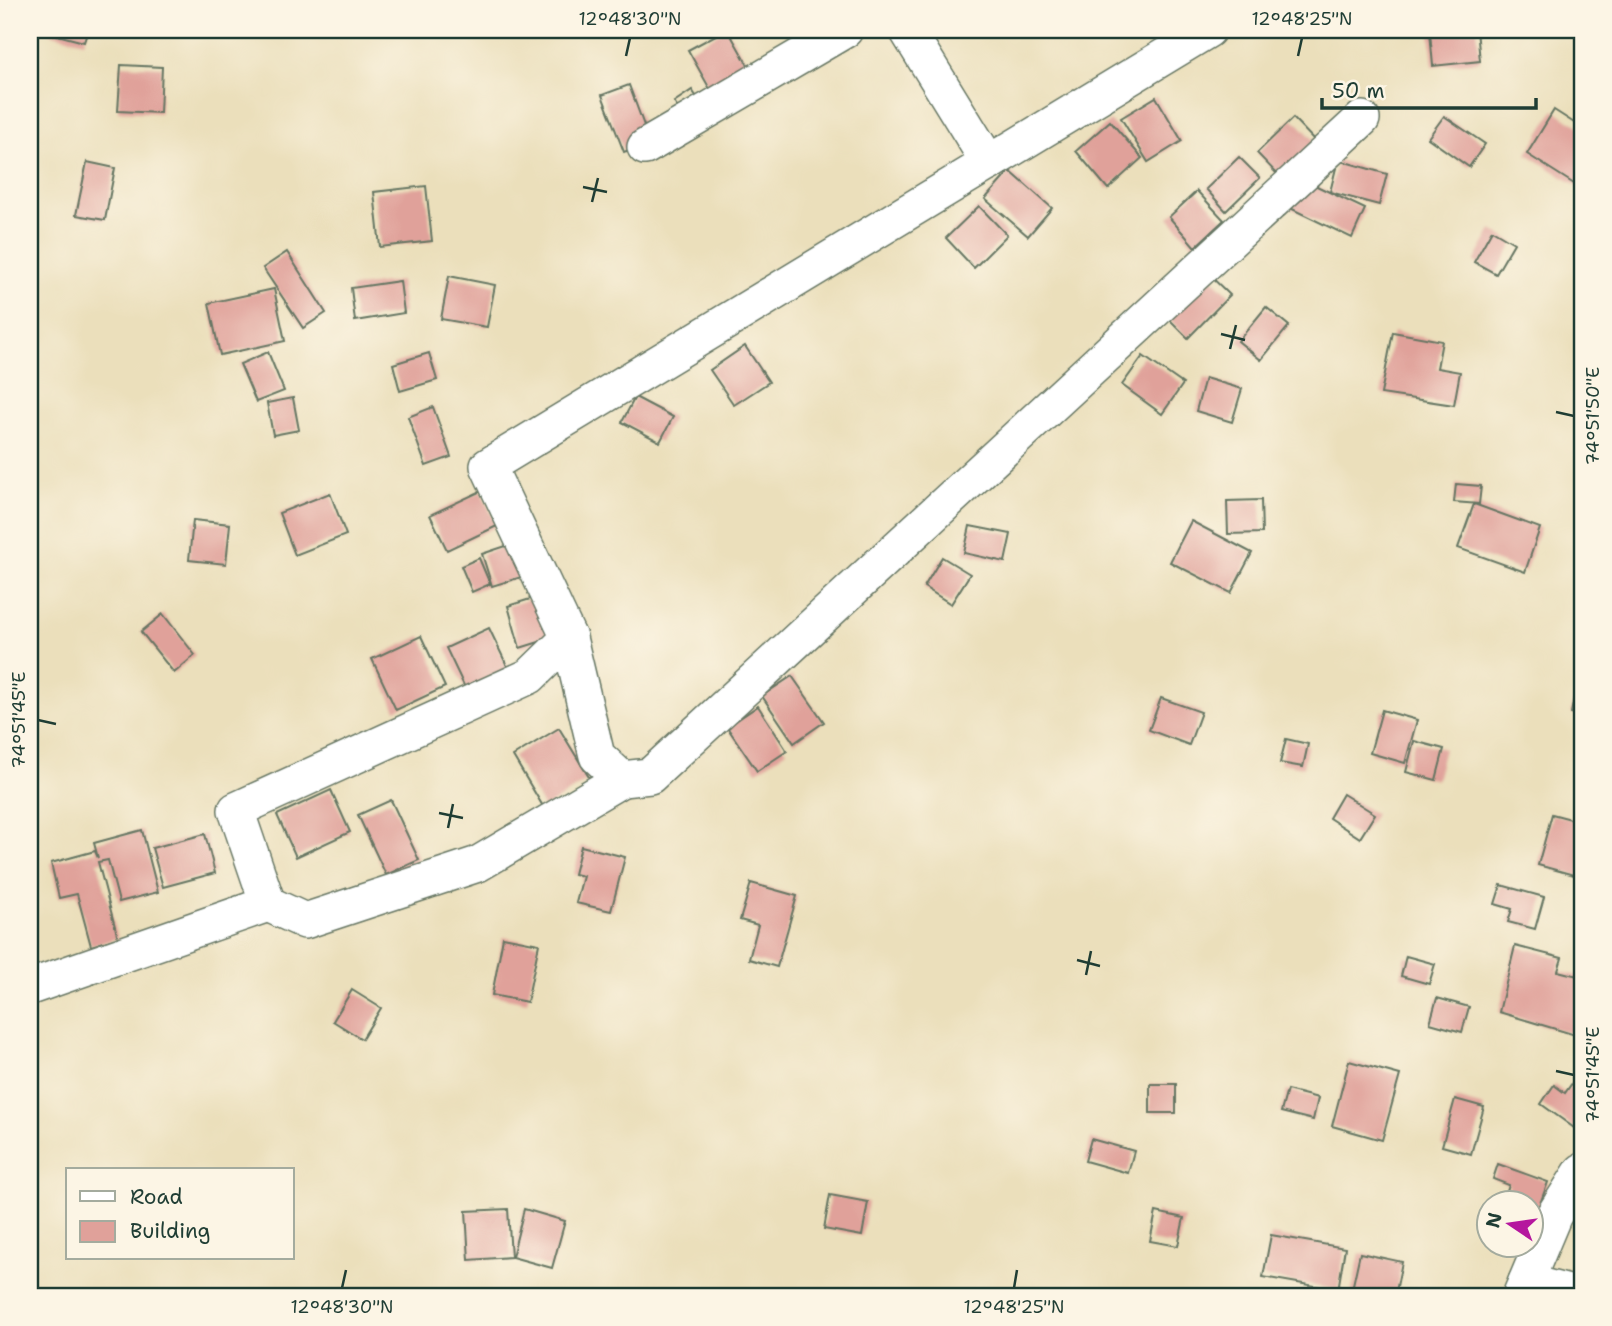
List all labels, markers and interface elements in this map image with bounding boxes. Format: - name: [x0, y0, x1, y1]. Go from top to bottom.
- text: 12°48'30"N: [578, 7, 682, 31]
- text: 12°48'25"N: [1251, 7, 1353, 31]
- scale bar: [1322, 66, 1535, 110]
- text: 50 m: [1332, 77, 1385, 105]
- text: 74°51'50"E: [1581, 367, 1605, 465]
- text: 74°51'45"E: [7, 672, 31, 768]
- text: 74°51'45"E: [1581, 1027, 1605, 1123]
- legend: [66, 1168, 294, 1260]
- text: Road: [130, 1183, 183, 1211]
- north arrow: [1476, 1190, 1546, 1260]
- text: N: [1480, 1210, 1508, 1230]
- text: Building: [130, 1217, 210, 1245]
- text: 12°48'30"N: [290, 1295, 394, 1319]
- text: 12°48'25"N: [963, 1295, 1065, 1319]

